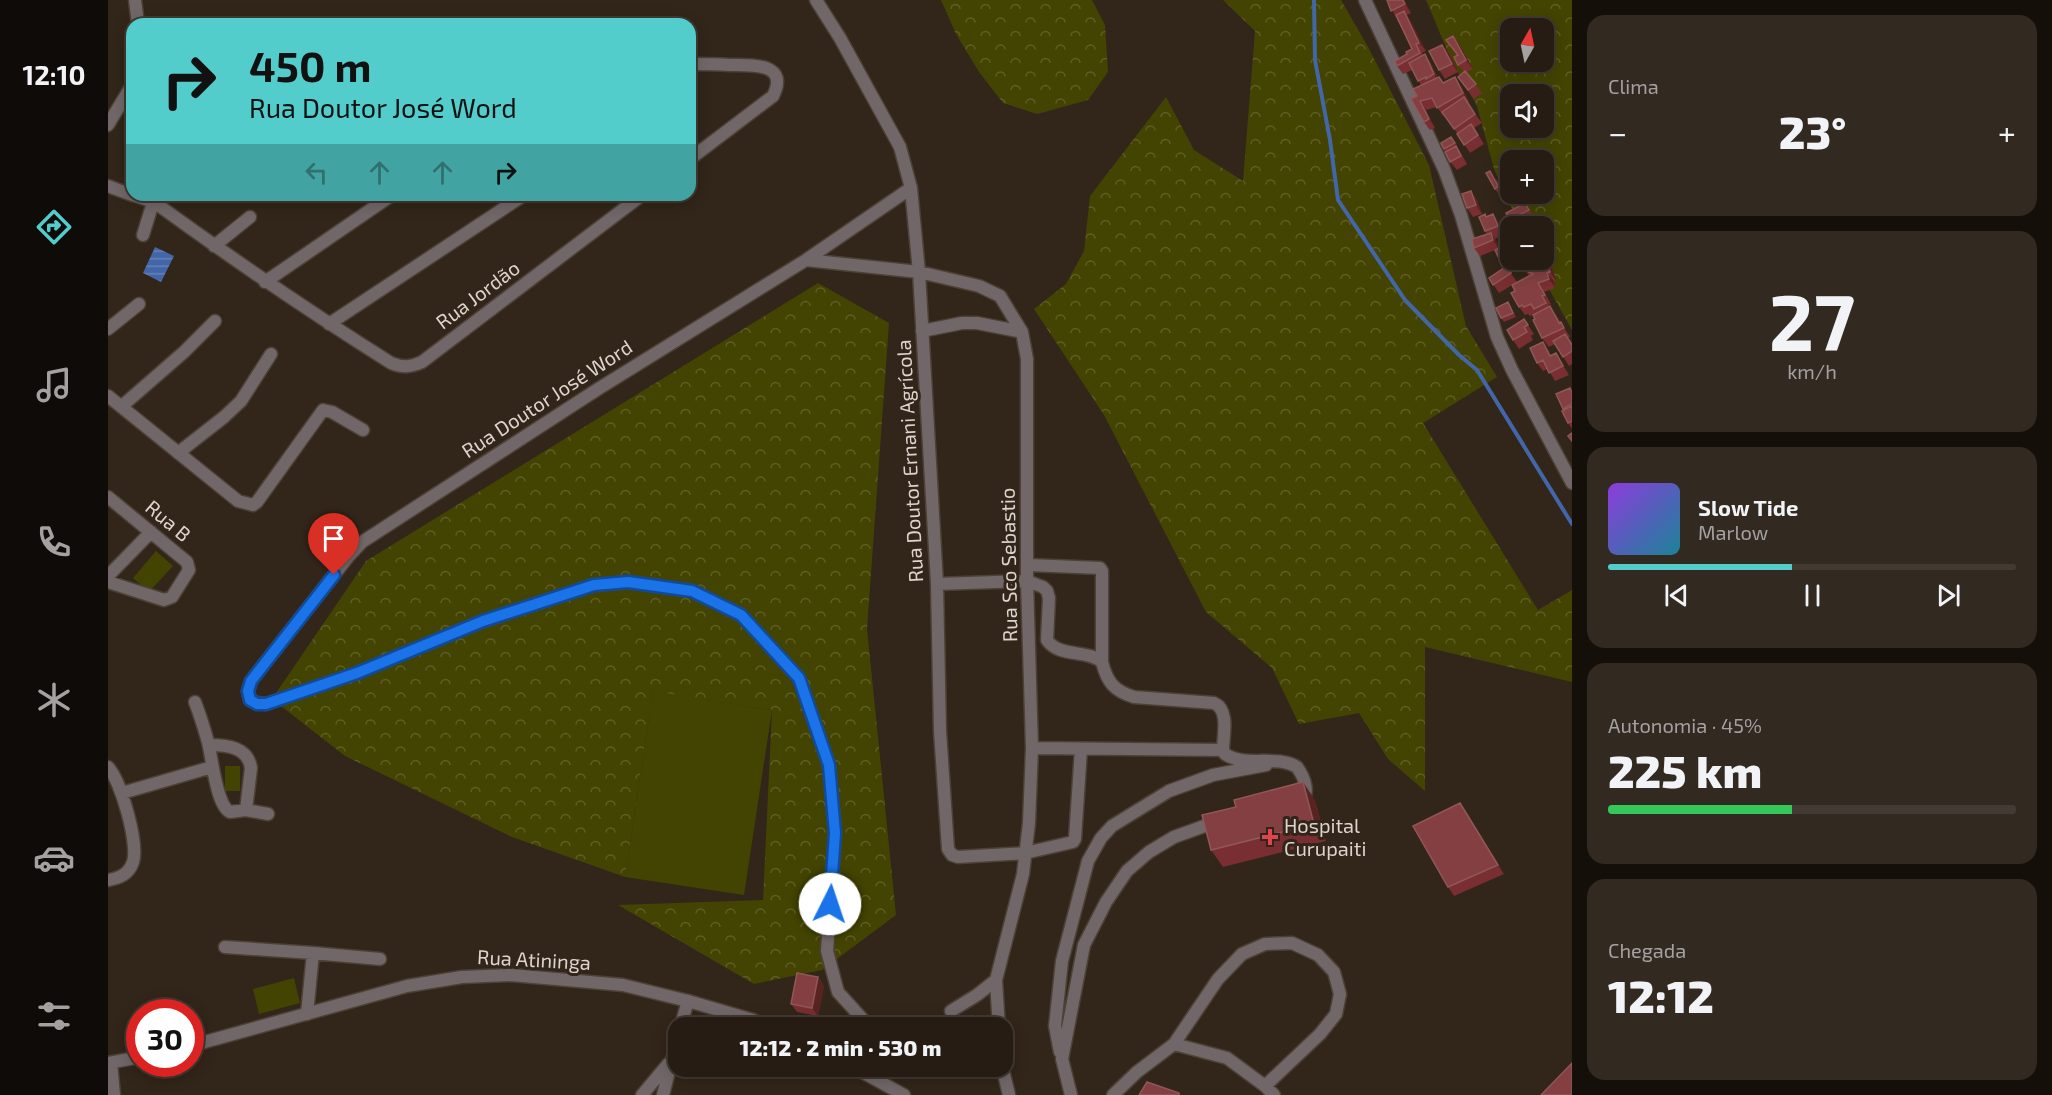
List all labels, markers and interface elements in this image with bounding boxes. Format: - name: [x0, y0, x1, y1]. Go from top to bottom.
- north arrow: [1500, 18, 1554, 72]
- map controls: [1500, 18, 1554, 270]
- text: 450 m: [249, 40, 372, 90]
- icon: right: [150, 42, 228, 120]
- text: 12:10: [23, 58, 86, 90]
- text: Clima: [1608, 74, 1659, 98]
- button: sound: [1500, 84, 1554, 138]
- text: Rua Doutor José Word: [249, 91, 517, 123]
- text: 23°: [1779, 104, 1846, 158]
- text: −: [1608, 112, 1627, 152]
- text: +: [1998, 112, 2016, 152]
- button: +: [1500, 150, 1554, 204]
- icon: left: [300, 156, 333, 189]
- icon: ahead: [363, 156, 396, 189]
- icon: ahead: [426, 156, 459, 189]
- icon: right: [489, 156, 522, 189]
- icon: directions: [33, 206, 75, 248]
- button: −: [1500, 216, 1554, 270]
- street label: Rua Jordão: [431, 255, 524, 333]
- text: 27: [1769, 273, 1855, 367]
- street label: Rua Doutor José Word: [457, 334, 636, 462]
- street label: Rua Doutor Ernani Agrícola: [891, 339, 927, 583]
- text: km/h: [1787, 359, 1837, 383]
- icon: music: [33, 364, 75, 406]
- street label: Rua Sco Sebastio: [995, 488, 1021, 642]
- street label: Rua B: [141, 494, 196, 546]
- text: Slow Tide: [1698, 494, 1798, 520]
- pin: [308, 513, 359, 575]
- text: Marlow: [1698, 520, 1768, 544]
- icon: phone: [33, 521, 75, 563]
- icon: arrive: [317, 522, 350, 555]
- icon: previous: [1660, 579, 1693, 612]
- icon: pause: [1796, 579, 1829, 612]
- icon: next: [1932, 579, 1965, 612]
- icon: climate: [33, 679, 75, 721]
- text: Autonomia · 45%: [1608, 713, 1762, 737]
- text: 225 km: [1608, 743, 1762, 797]
- place label: Hospital Curupaiti: [1284, 813, 1366, 860]
- marker: Hospital Curupaiti: [1261, 828, 1279, 846]
- icon: car: [33, 837, 75, 879]
- position arrow: [798, 872, 862, 936]
- text: Chegada: [1608, 938, 1686, 962]
- street label: Rua Atininga: [477, 944, 591, 974]
- text: 12:12: [1608, 968, 1714, 1022]
- icon: filters: [33, 995, 75, 1037]
- speed limit sign: 30: [126, 999, 204, 1077]
- text: 12:12 · 2 min · 530 m: [739, 1034, 942, 1060]

